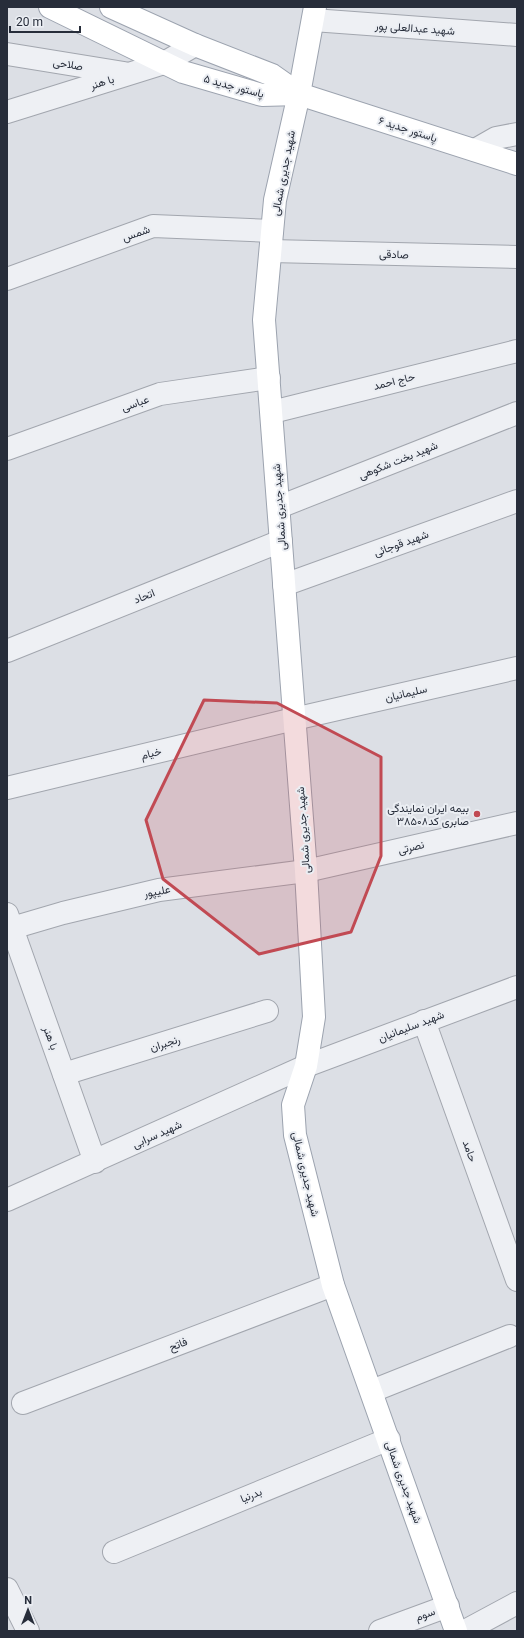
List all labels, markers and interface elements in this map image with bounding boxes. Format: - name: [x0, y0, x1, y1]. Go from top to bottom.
- scale bar: [10, 8, 80, 34]
- text: 20 m: [16, 15, 43, 29]
- street label: شهید عبدالعلی پور: [373, 19, 456, 39]
- street label: صلاحی: [52, 56, 84, 73]
- street label: پاستور جدید ۵: [202, 72, 266, 102]
- street label: با هنر: [88, 73, 116, 93]
- street label: پاستور جدید ۶: [377, 114, 439, 146]
- street label: شهید جدیری شمالی: [269, 129, 298, 217]
- street label: شمس: [121, 223, 152, 244]
- street label: صادقی: [379, 247, 409, 262]
- street label: حاج احمد: [372, 370, 417, 394]
- street label: عباسی: [120, 392, 151, 414]
- street label: شهید بخت شکوهی: [357, 439, 440, 482]
- street label: شهید جدیری شمالی: [270, 463, 289, 551]
- street label: شهید قوجائی: [372, 527, 431, 559]
- street label: اتحاد: [132, 586, 157, 607]
- street label: سلیمانیان: [384, 682, 429, 705]
- street label: خیام: [139, 745, 163, 763]
- street label: شهید جدیری شمالی: [294, 786, 313, 874]
- place label: بیمه ایران نمایندگی صابری کد۳۸۵۰۸: [387, 802, 469, 828]
- marker: بیمه ایران نمایندگی صابری کد۳۸۵۰۸: [472, 809, 482, 819]
- street label: نصرتی: [397, 838, 426, 857]
- street label: علیپور: [142, 883, 172, 902]
- street label: شهید سلیمانیان: [376, 1008, 446, 1045]
- street label: با هنر: [40, 1024, 61, 1052]
- street label: رنجبران: [148, 1033, 182, 1054]
- street label: شهید سرابی: [130, 1118, 184, 1151]
- street label: شهید جدیری شمالی: [289, 1130, 322, 1218]
- street label: حامد: [460, 1139, 479, 1164]
- street label: فاتح: [167, 1335, 190, 1355]
- street label: شهید جدیری شمالی: [383, 1439, 425, 1525]
- street label: بدرنیا: [238, 1485, 264, 1506]
- north arrow: [8, 1590, 48, 1630]
- text: N: [24, 1594, 32, 1607]
- street label: سوم: [413, 1605, 437, 1625]

